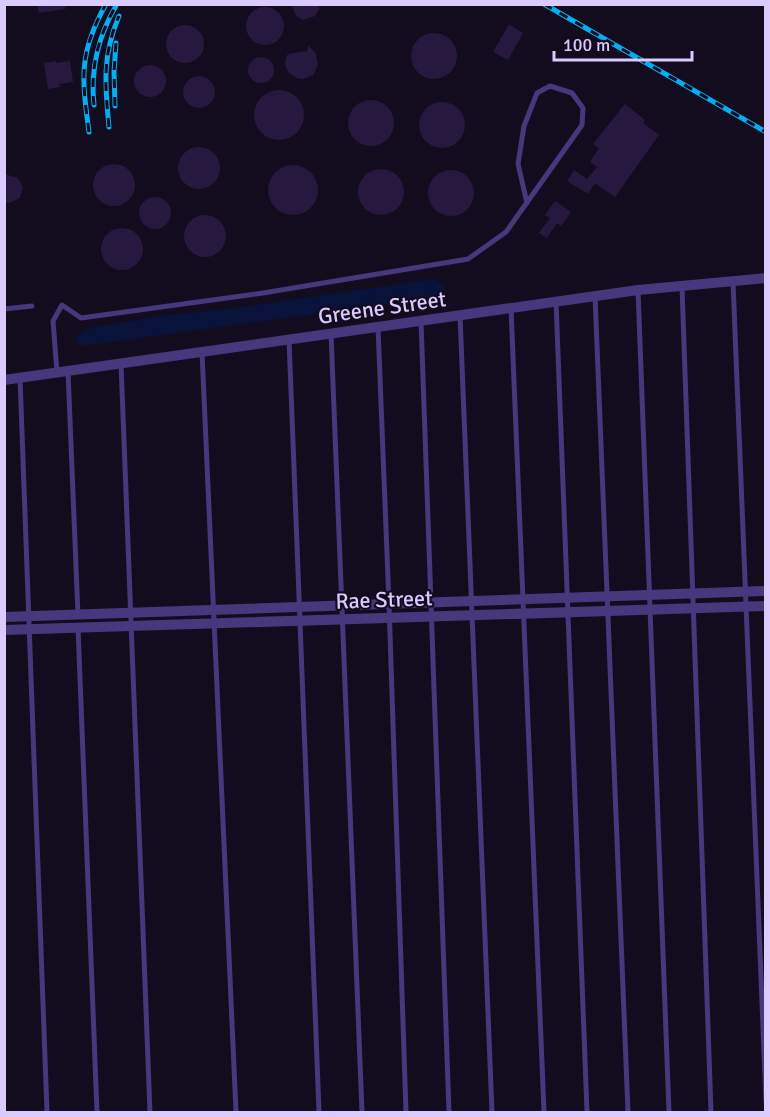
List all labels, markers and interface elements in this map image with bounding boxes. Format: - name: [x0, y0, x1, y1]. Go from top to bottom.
- scale bar: [554, 24, 692, 62]
- text: 100 m: [563, 34, 610, 56]
- street label: Greene Street: [316, 285, 448, 330]
- street label: Rae Street: [335, 584, 433, 615]

